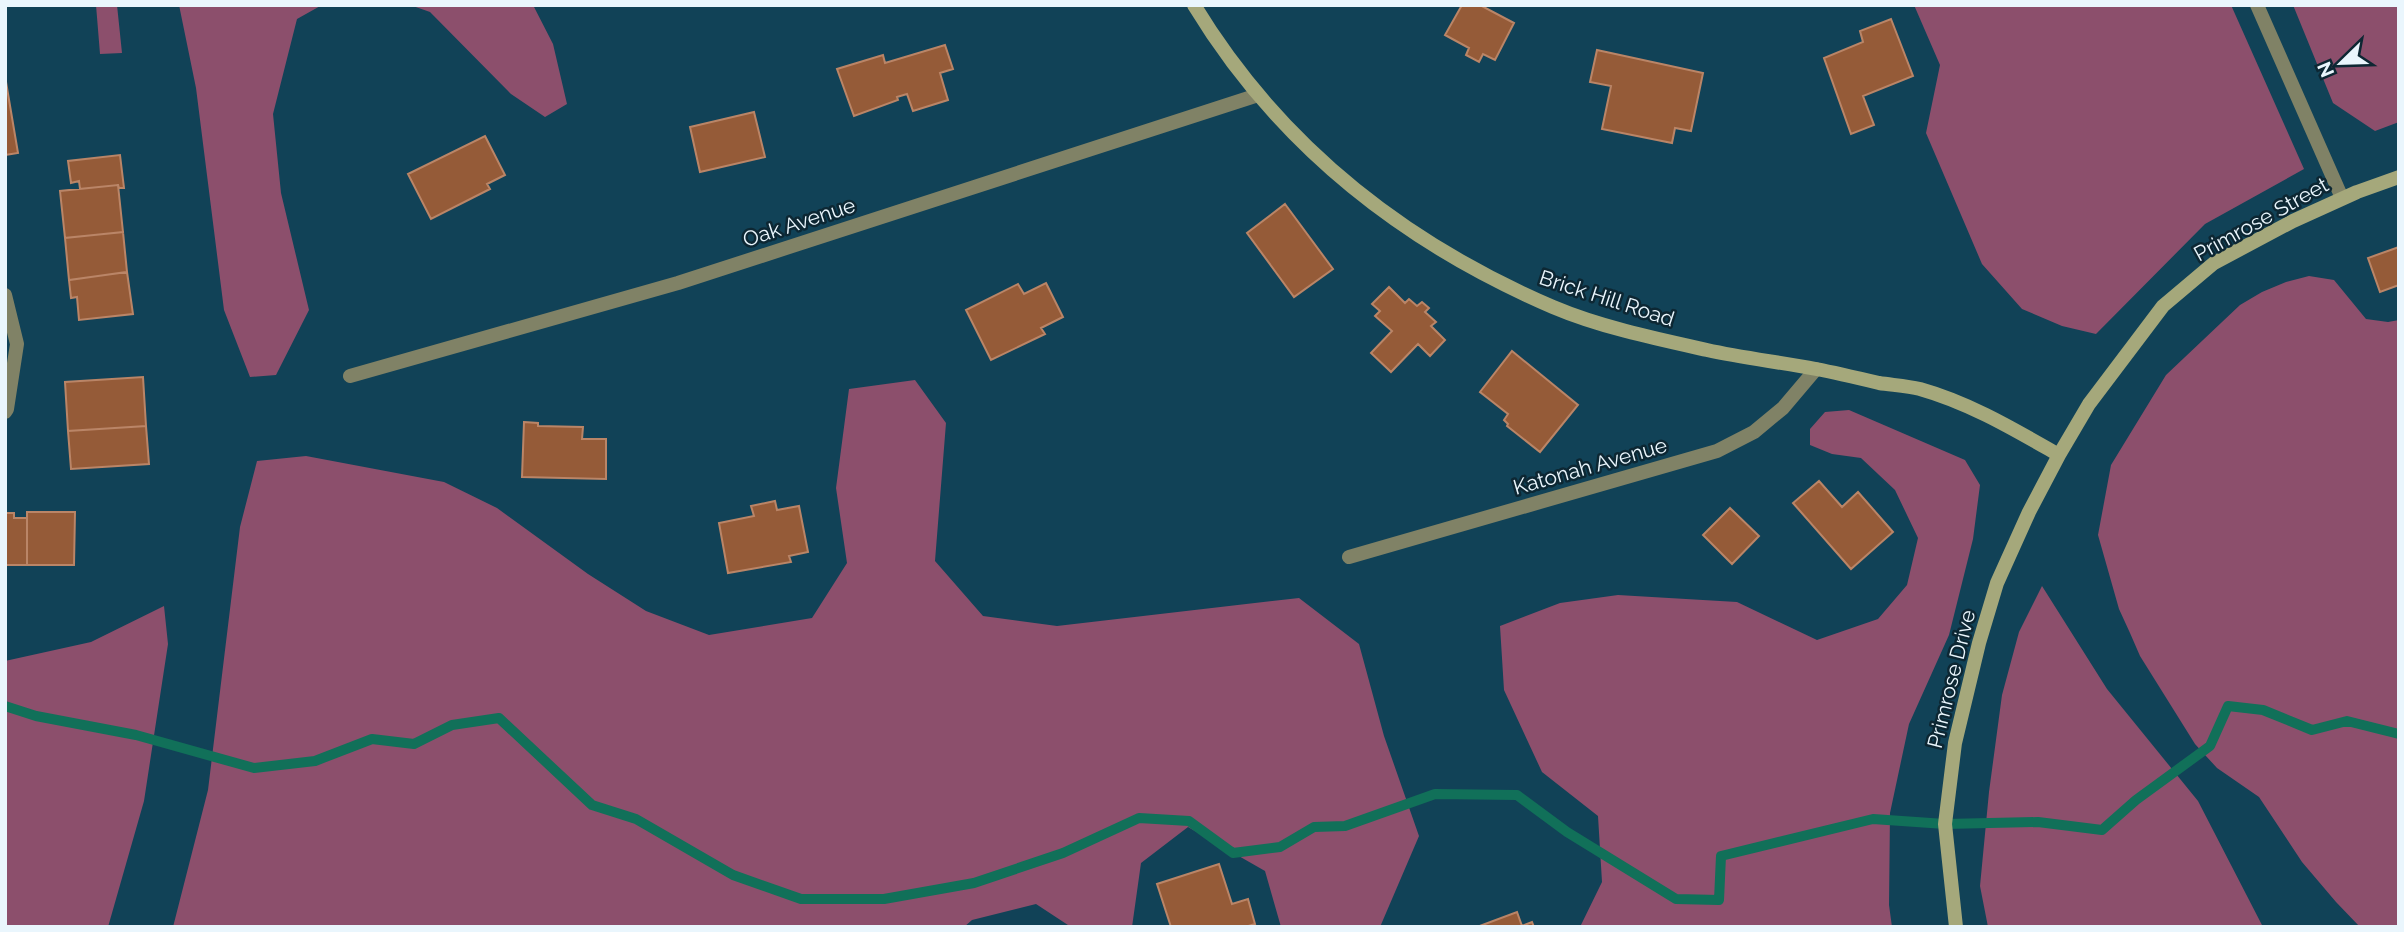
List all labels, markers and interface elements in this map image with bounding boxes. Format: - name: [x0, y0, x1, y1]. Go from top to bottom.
- north arrow: [2306, 28, 2376, 98]
- text: N: [2312, 59, 2338, 81]
- street label: Primrose Street: [2189, 172, 2333, 266]
- street label: Oak Avenue: [740, 192, 858, 252]
- street label: Brick Hill Road: [1536, 264, 1678, 332]
- street label: Katonah Avenue: [1510, 432, 1670, 500]
- street label: Primrose Drive: [1922, 607, 1980, 751]

